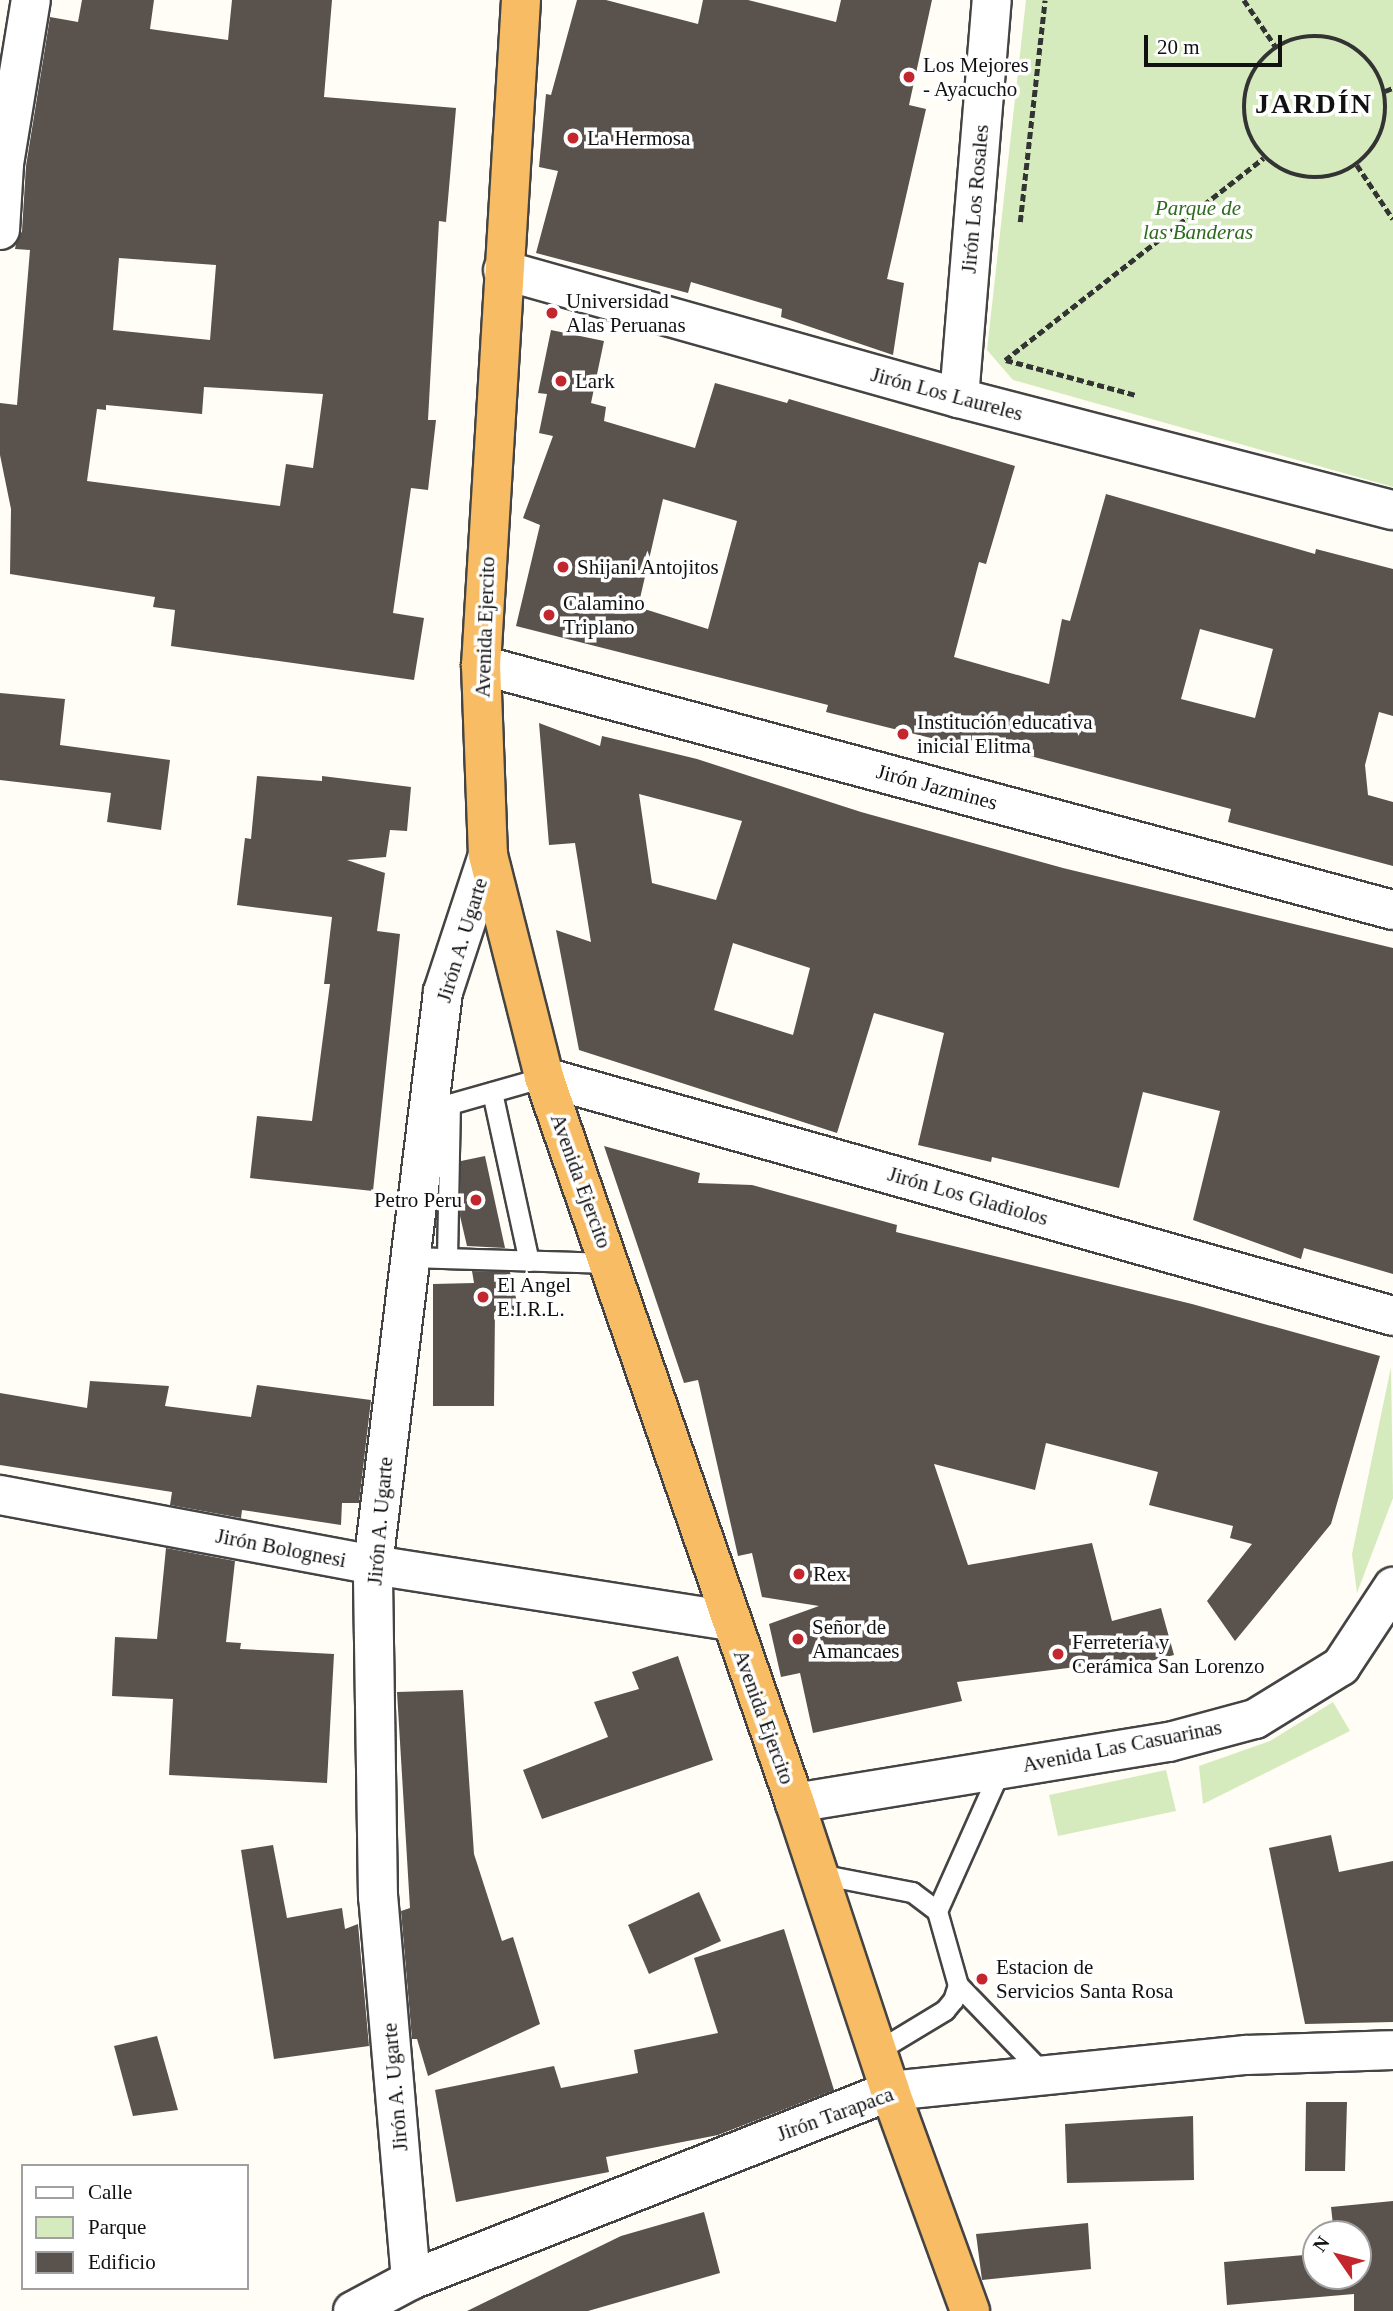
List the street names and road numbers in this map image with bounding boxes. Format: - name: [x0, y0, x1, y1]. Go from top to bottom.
- street label: Jirón Los Rosales: [956, 124, 994, 274]
- street label: Jirón Los Laureles: [868, 362, 1026, 426]
- street label: Avenida Ejercito: [470, 556, 500, 698]
- street label: Jirón Jazmines: [874, 759, 1000, 815]
- street label: Jirón A. Ugarte: [431, 874, 493, 1006]
- street label: Avenida Ejercito: [545, 1110, 617, 1252]
- street label: Jirón Los Gladiolos: [885, 1161, 1051, 1231]
- street label: Jirón A. Ugarte: [362, 1455, 398, 1587]
- street label: Jirón Bolognesi: [214, 1523, 348, 1573]
- street label: Avenida Ejercito: [728, 1646, 800, 1788]
- street label: Avenida Las Casuarinas: [1020, 1714, 1224, 1778]
- street label: Jirón A. Ugarte: [377, 2021, 413, 2153]
- street label: Jirón Tarapaca: [773, 2081, 897, 2147]

